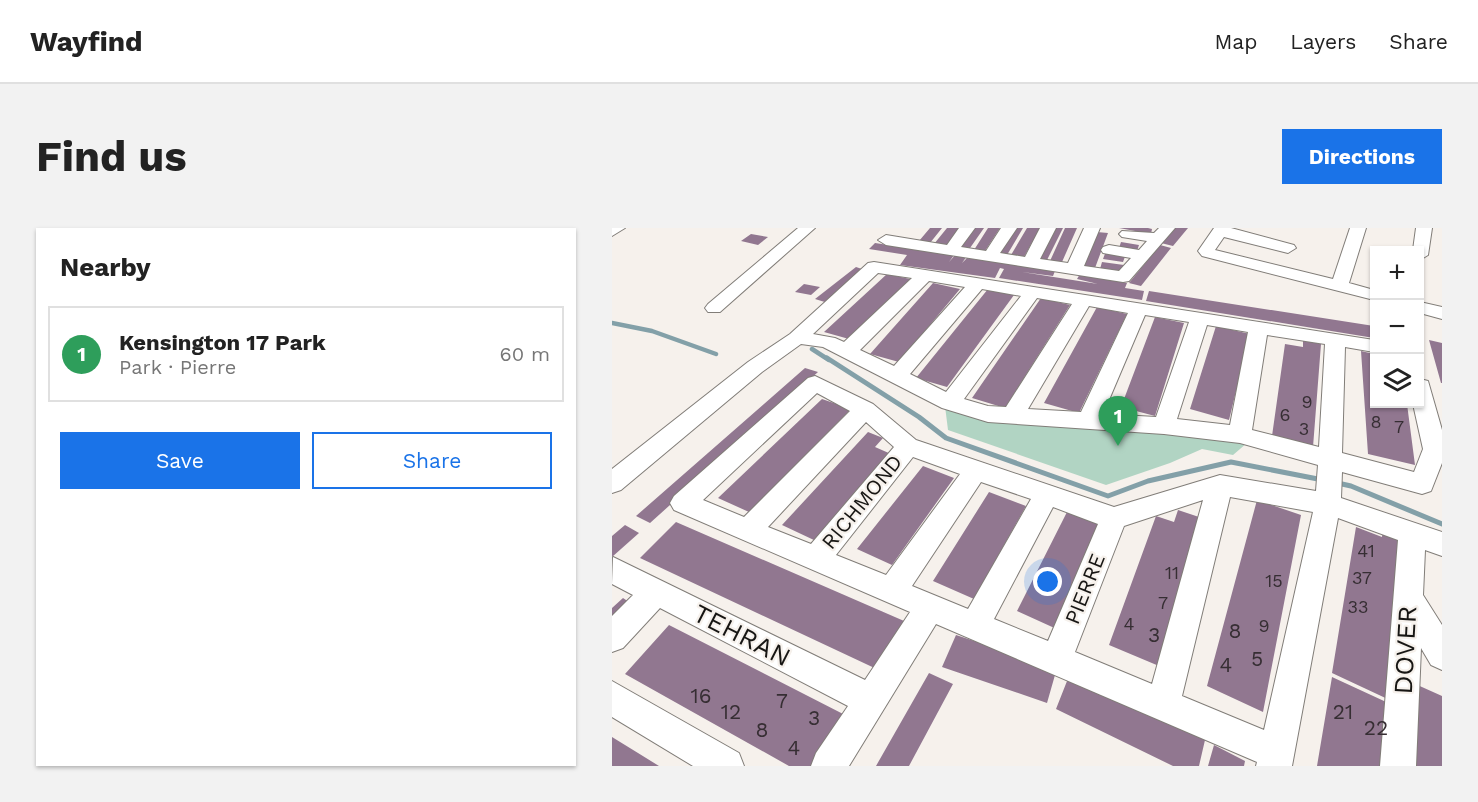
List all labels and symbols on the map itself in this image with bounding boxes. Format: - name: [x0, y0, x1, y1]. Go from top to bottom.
- house number: 9: [1301, 391, 1313, 412]
- pin: 1: [1098, 396, 1138, 446]
- house number: 6: [1280, 404, 1290, 425]
- house number: 8: [1370, 411, 1382, 432]
- house number: 7: [1394, 416, 1404, 437]
- house number: 3: [1299, 418, 1309, 439]
- street label: RICHMOND: [816, 449, 907, 554]
- house number: 41: [1357, 540, 1375, 561]
- street label: PIERRE: [1059, 550, 1110, 628]
- house number: 11: [1165, 562, 1179, 583]
- your location: [1033, 567, 1062, 596]
- house number: 37: [1352, 567, 1372, 588]
- house number: 15: [1265, 570, 1283, 591]
- house number: 7: [1158, 592, 1168, 613]
- house number: 33: [1348, 596, 1369, 617]
- street label: TEHRAN: [688, 598, 796, 672]
- street label: DOVER: [1388, 605, 1422, 695]
- house number: 4: [1124, 613, 1135, 634]
- house number: 9: [1258, 615, 1270, 636]
- house number: 8: [1229, 618, 1241, 643]
- house number: 3: [1148, 622, 1160, 647]
- house number: 5: [1251, 646, 1263, 671]
- house number: 4: [1220, 652, 1232, 677]
- house number: 16: [691, 683, 711, 708]
- house number: 7: [776, 688, 788, 713]
- house number: 12: [721, 699, 741, 724]
- house number: 21: [1333, 699, 1353, 724]
- house number: 3: [808, 705, 820, 730]
- house number: 22: [1364, 715, 1388, 740]
- house number: 8: [756, 717, 768, 742]
- house number: 4: [788, 735, 800, 760]

